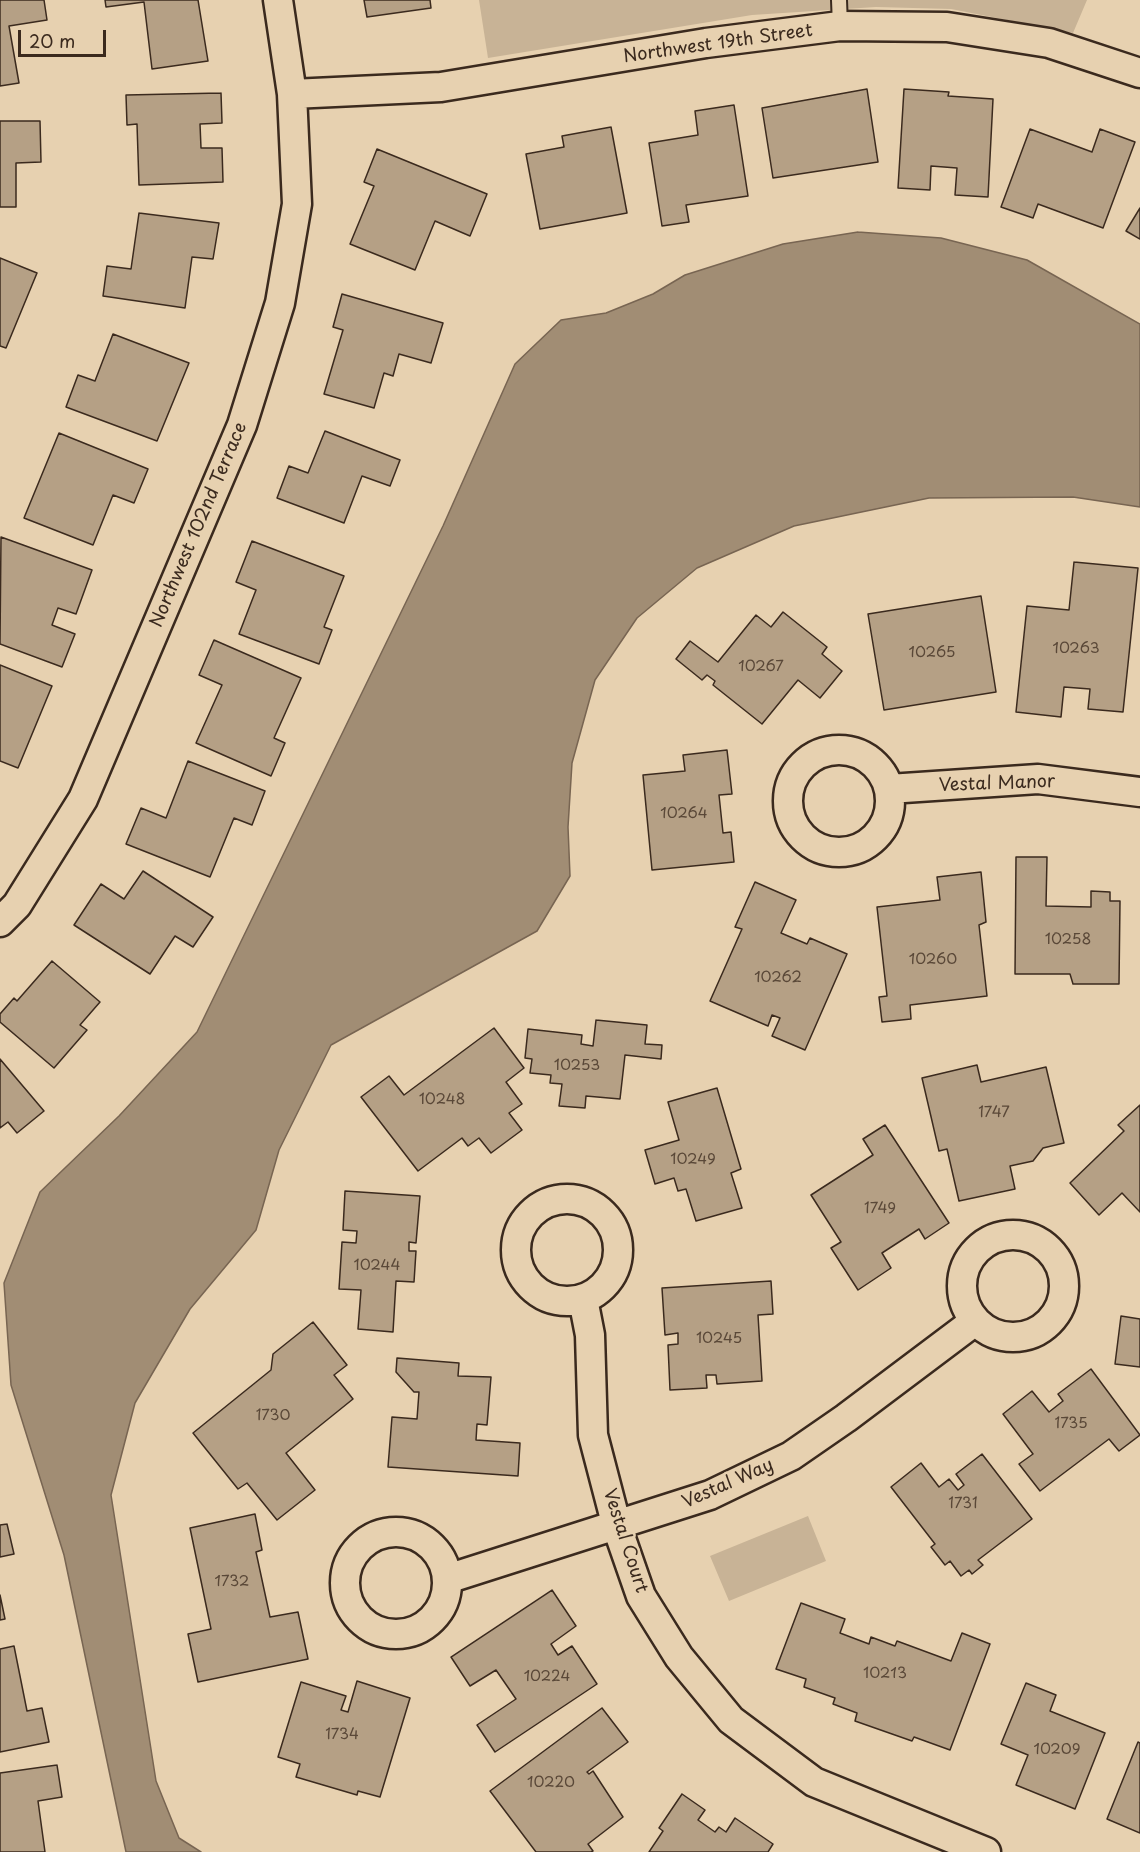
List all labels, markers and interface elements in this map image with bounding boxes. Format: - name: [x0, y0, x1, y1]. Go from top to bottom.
- scale bar: [21, 18, 110, 56]
- street label: Northwest 19th Street: [622, 20, 814, 68]
- text: 20 m: [29, 27, 75, 54]
- street label: Northwest 102nd Terrace: [146, 419, 252, 631]
- house number: 10263: [1052, 640, 1100, 658]
- house number: 10265: [909, 644, 955, 662]
- house number: 10267: [738, 658, 784, 676]
- street label: Vestal Manor: [938, 771, 1056, 797]
- house number: 10264: [660, 805, 708, 823]
- house number: 10258: [1045, 931, 1091, 949]
- house number: 10260: [909, 951, 957, 969]
- house number: 10262: [754, 969, 802, 987]
- house number: 10253: [554, 1057, 600, 1075]
- house number: 10248: [419, 1091, 465, 1109]
- house number: 1747: [978, 1104, 1010, 1122]
- house number: 10249: [670, 1151, 716, 1169]
- house number: 1749: [864, 1200, 896, 1218]
- house number: 10244: [354, 1257, 400, 1275]
- house number: 10245: [696, 1330, 742, 1348]
- house number: 1730: [256, 1407, 290, 1425]
- house number: 1735: [1054, 1415, 1088, 1433]
- street label: Vestal Way: [679, 1454, 777, 1514]
- street label: Vestal Court: [598, 1486, 652, 1596]
- house number: 1731: [948, 1495, 978, 1513]
- house number: 1732: [215, 1573, 249, 1591]
- house number: 10213: [863, 1665, 907, 1683]
- house number: 10224: [524, 1668, 570, 1686]
- house number: 1734: [325, 1726, 359, 1744]
- house number: 10209: [1033, 1741, 1081, 1759]
- house number: 10220: [527, 1774, 575, 1792]

